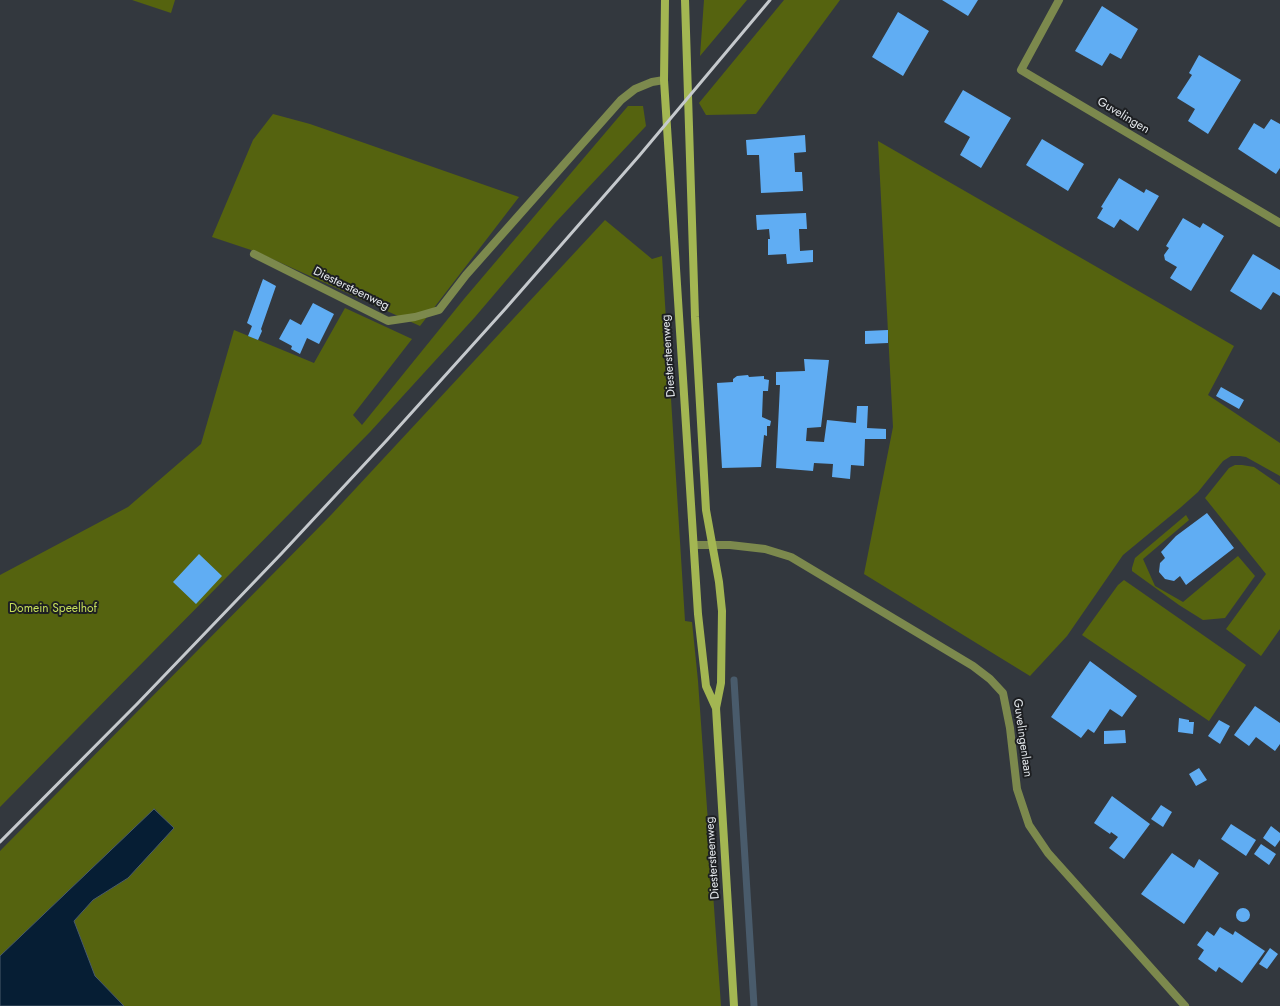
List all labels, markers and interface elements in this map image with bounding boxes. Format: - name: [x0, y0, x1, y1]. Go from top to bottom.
- street label: Guvelingen: [1094, 95, 1152, 137]
- street label: Diestersteenweg: [311, 264, 391, 314]
- street label: Diestersteenweg: [659, 314, 679, 398]
- park label: Domein Speelhof: [9, 602, 97, 616]
- street label: Guvelingenlaan: [1009, 698, 1035, 778]
- street label: Diestersteenweg: [703, 816, 723, 900]

